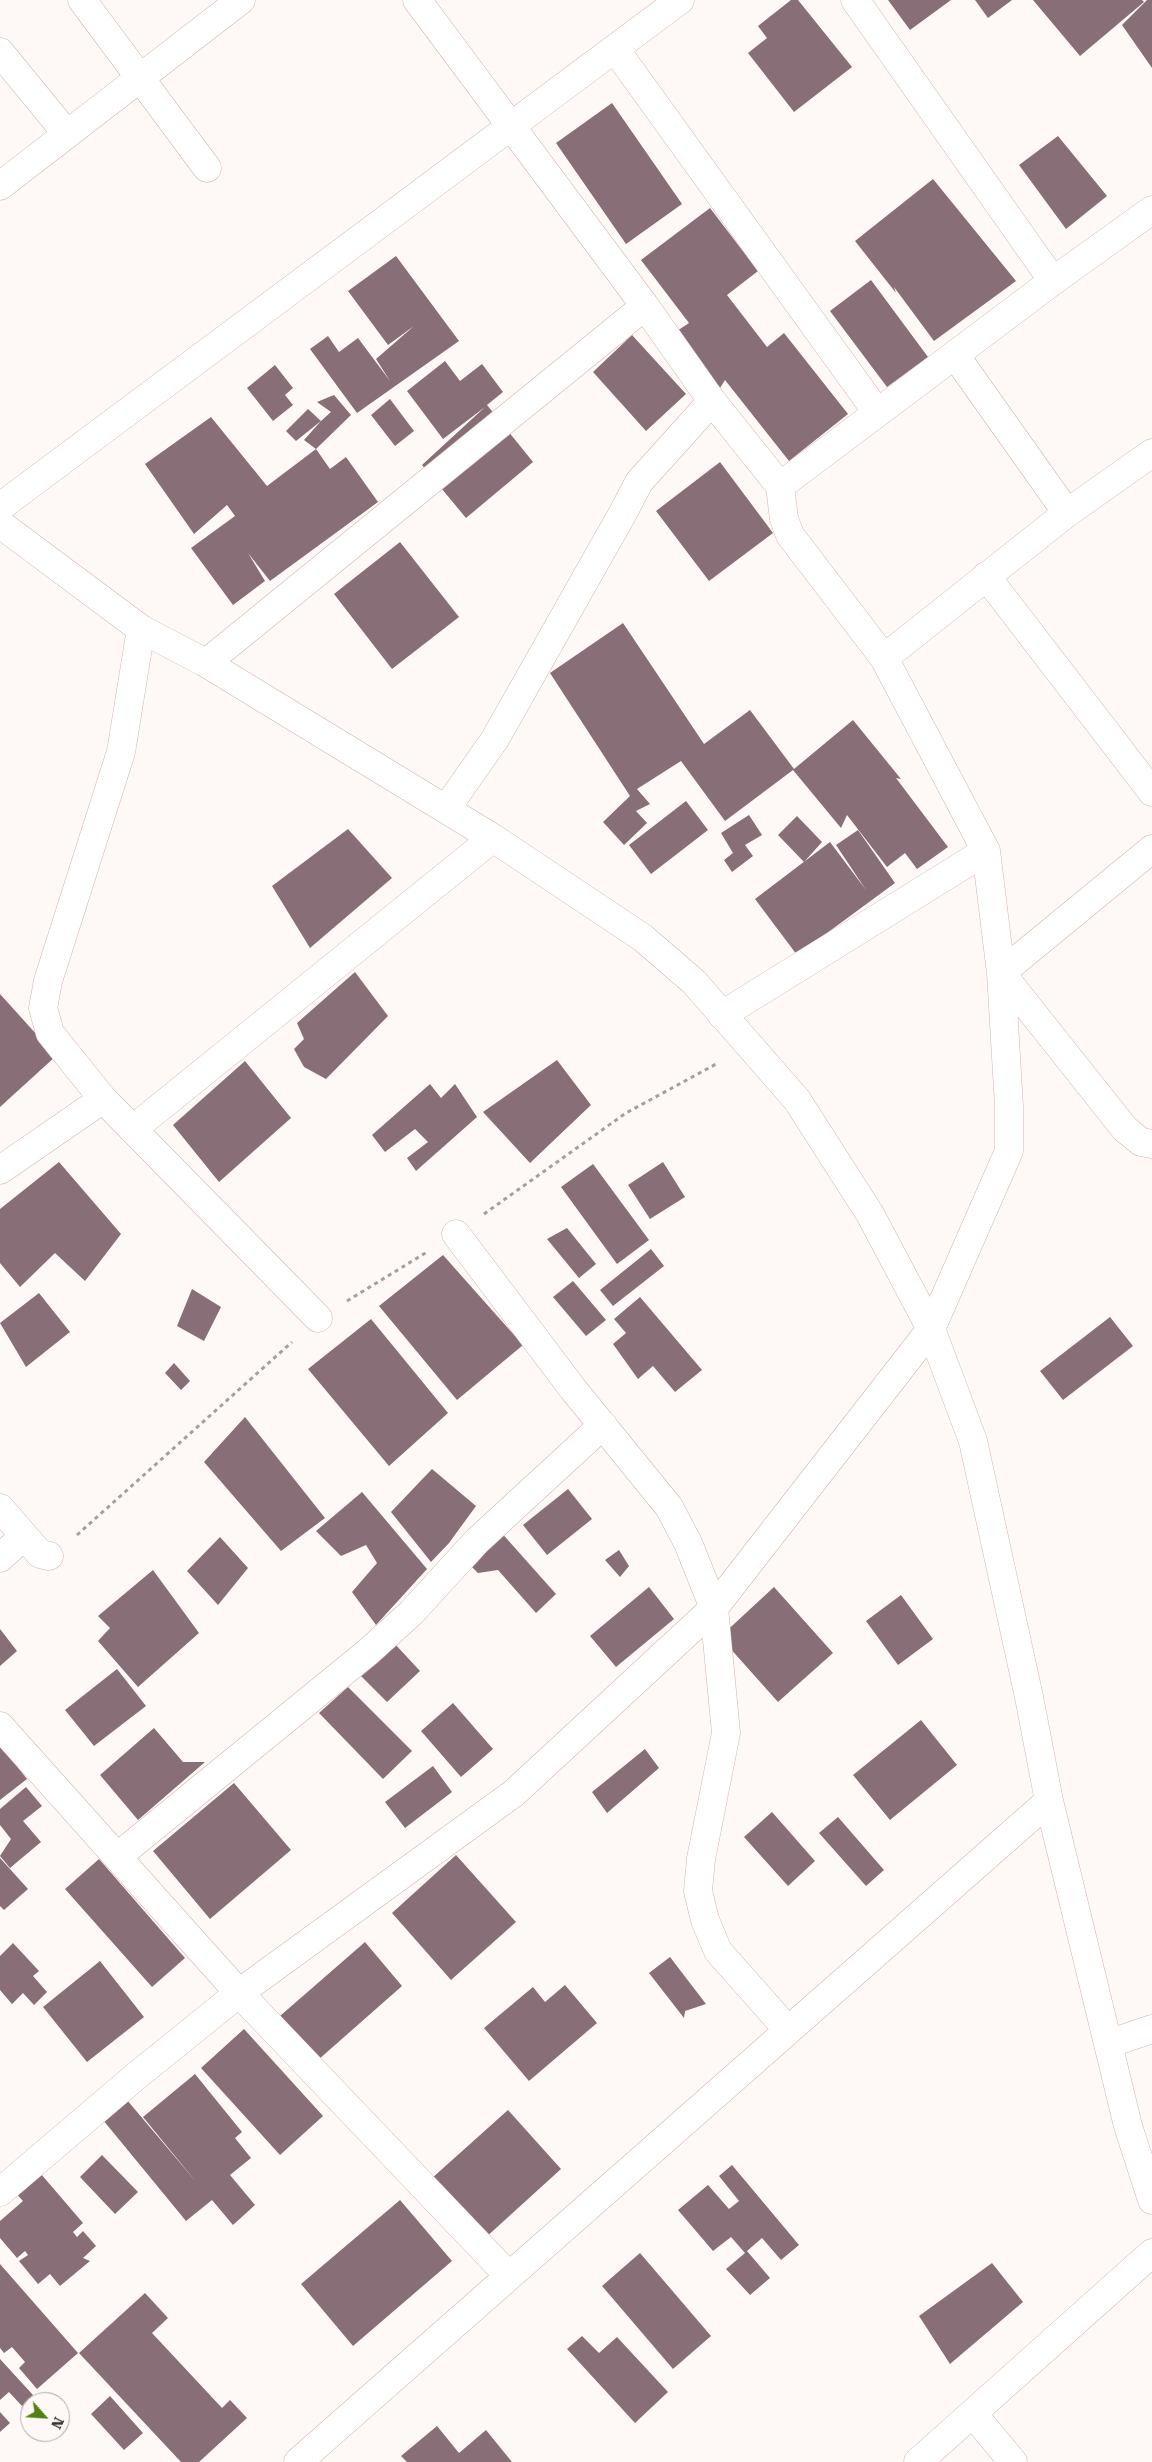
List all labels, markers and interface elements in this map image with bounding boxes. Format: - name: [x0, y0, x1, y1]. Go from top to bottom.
- north arrow: [20, 2392, 70, 2442]
- text: N: [48, 2415, 67, 2431]

